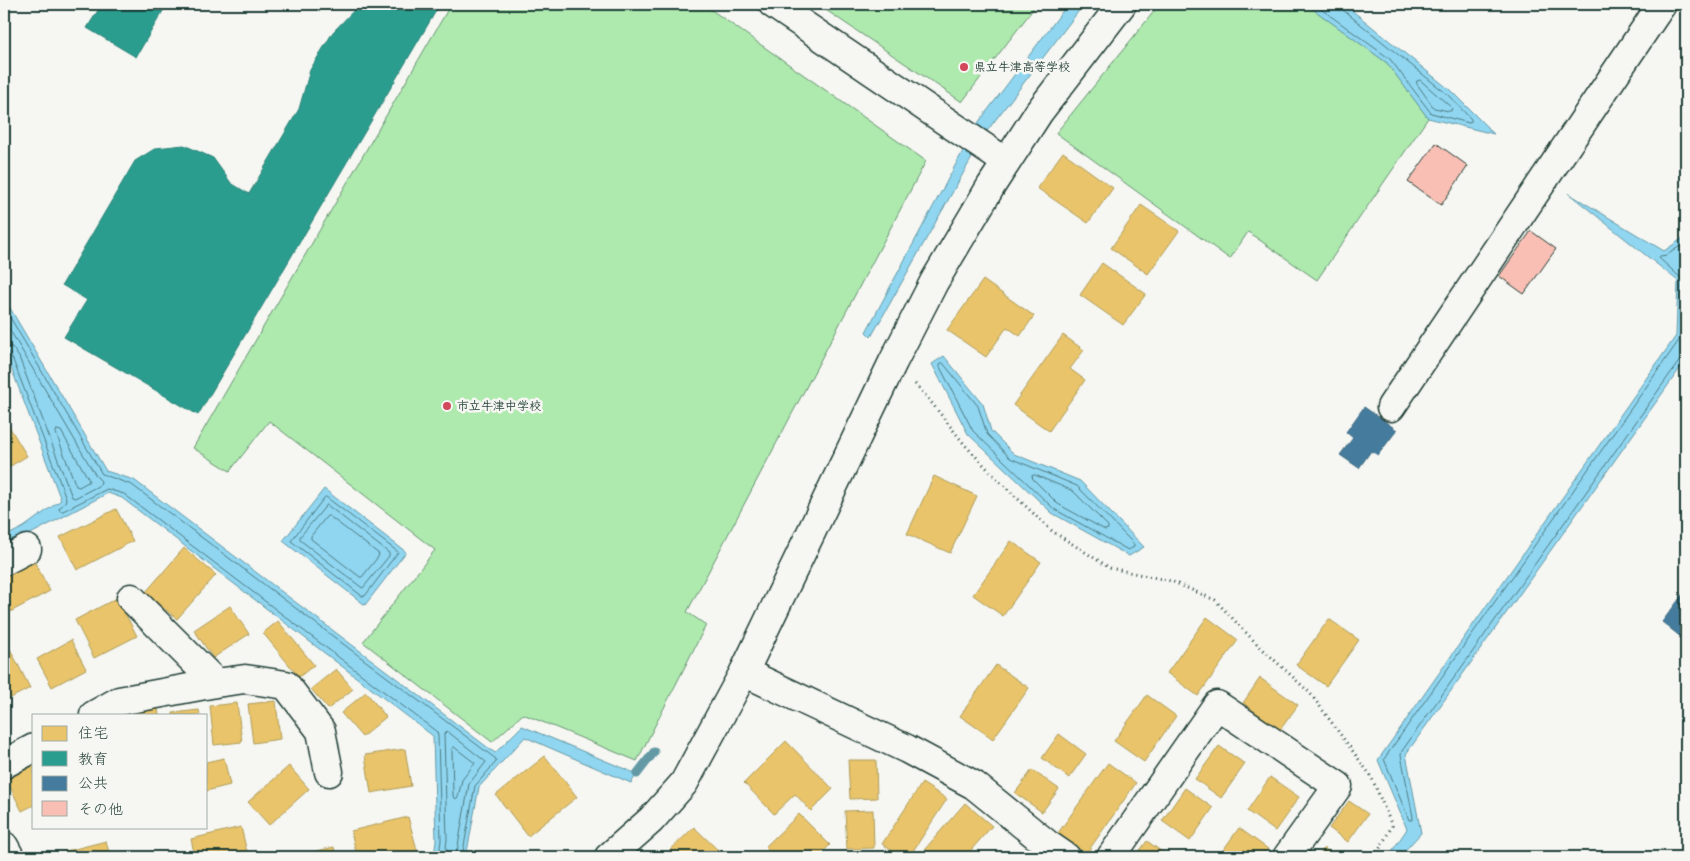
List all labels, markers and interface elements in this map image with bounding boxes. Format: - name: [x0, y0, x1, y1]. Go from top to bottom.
- place label: 県立牛津高等学校: [974, 59, 1070, 75]
- marker: 県立牛津高等学校: [958, 61, 970, 73]
- place label: 市立牛津中学校: [457, 398, 541, 414]
- marker: 市立牛津中学校: [441, 400, 453, 412]
- legend: [32, 714, 208, 828]
- text: 住宅: [78, 723, 108, 743]
- text: 教育: [78, 749, 108, 769]
- text: 公共: [78, 773, 108, 793]
- text: その他: [78, 799, 123, 819]

